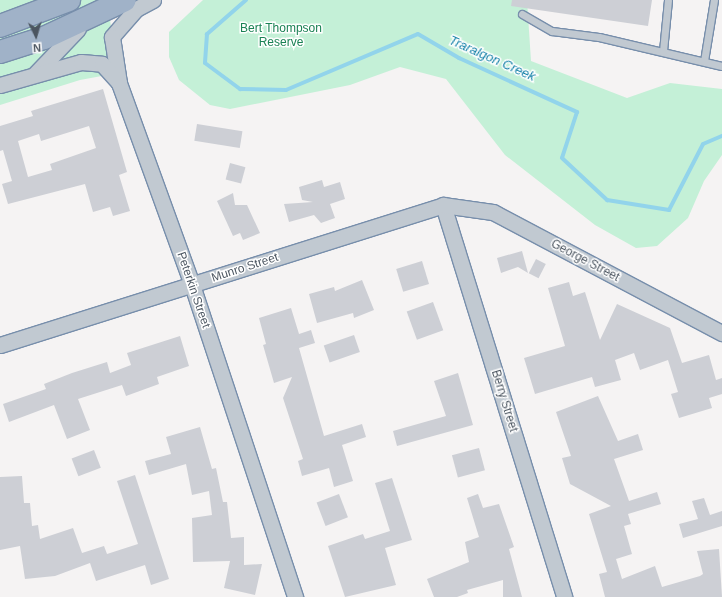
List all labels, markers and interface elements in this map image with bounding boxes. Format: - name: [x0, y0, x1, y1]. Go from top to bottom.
- north arrow: [16, 16, 56, 56]
- park label: Bert Thompson Reserve: [240, 22, 322, 50]
- water label: Traralgon Creek: [446, 33, 538, 85]
- text: N: [33, 42, 42, 54]
- street label: George Street: [548, 237, 622, 285]
- street label: Peterkin Street: [173, 250, 213, 330]
- street label: Munro Street: [210, 250, 280, 286]
- street label: Berry Street: [488, 368, 520, 434]

